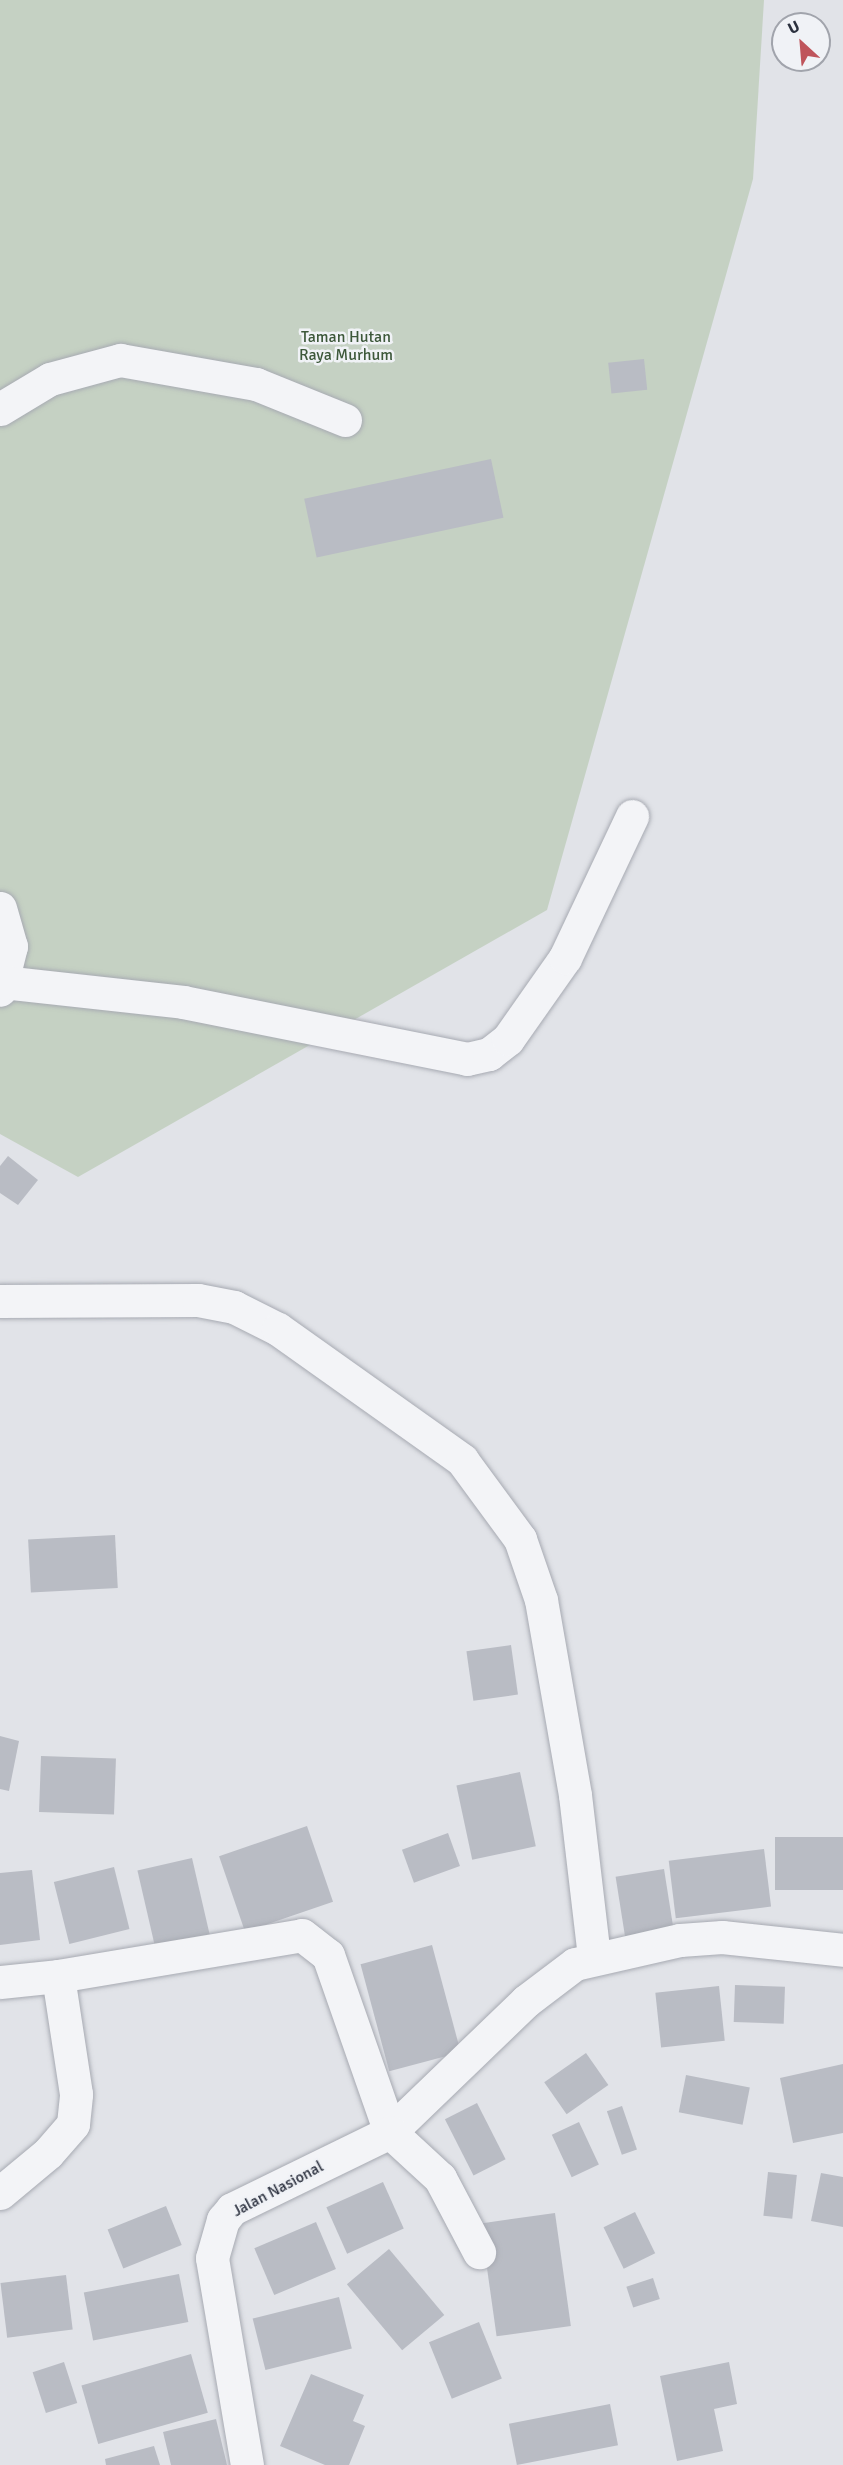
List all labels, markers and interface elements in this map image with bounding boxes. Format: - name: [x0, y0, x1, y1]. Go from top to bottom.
- north arrow: [771, 12, 831, 72]
- text: U: [785, 16, 803, 39]
- park label: Taman Hutan Raya Murhum: [299, 327, 393, 365]
- street label: Jalan Nasional: [229, 2157, 327, 2221]

